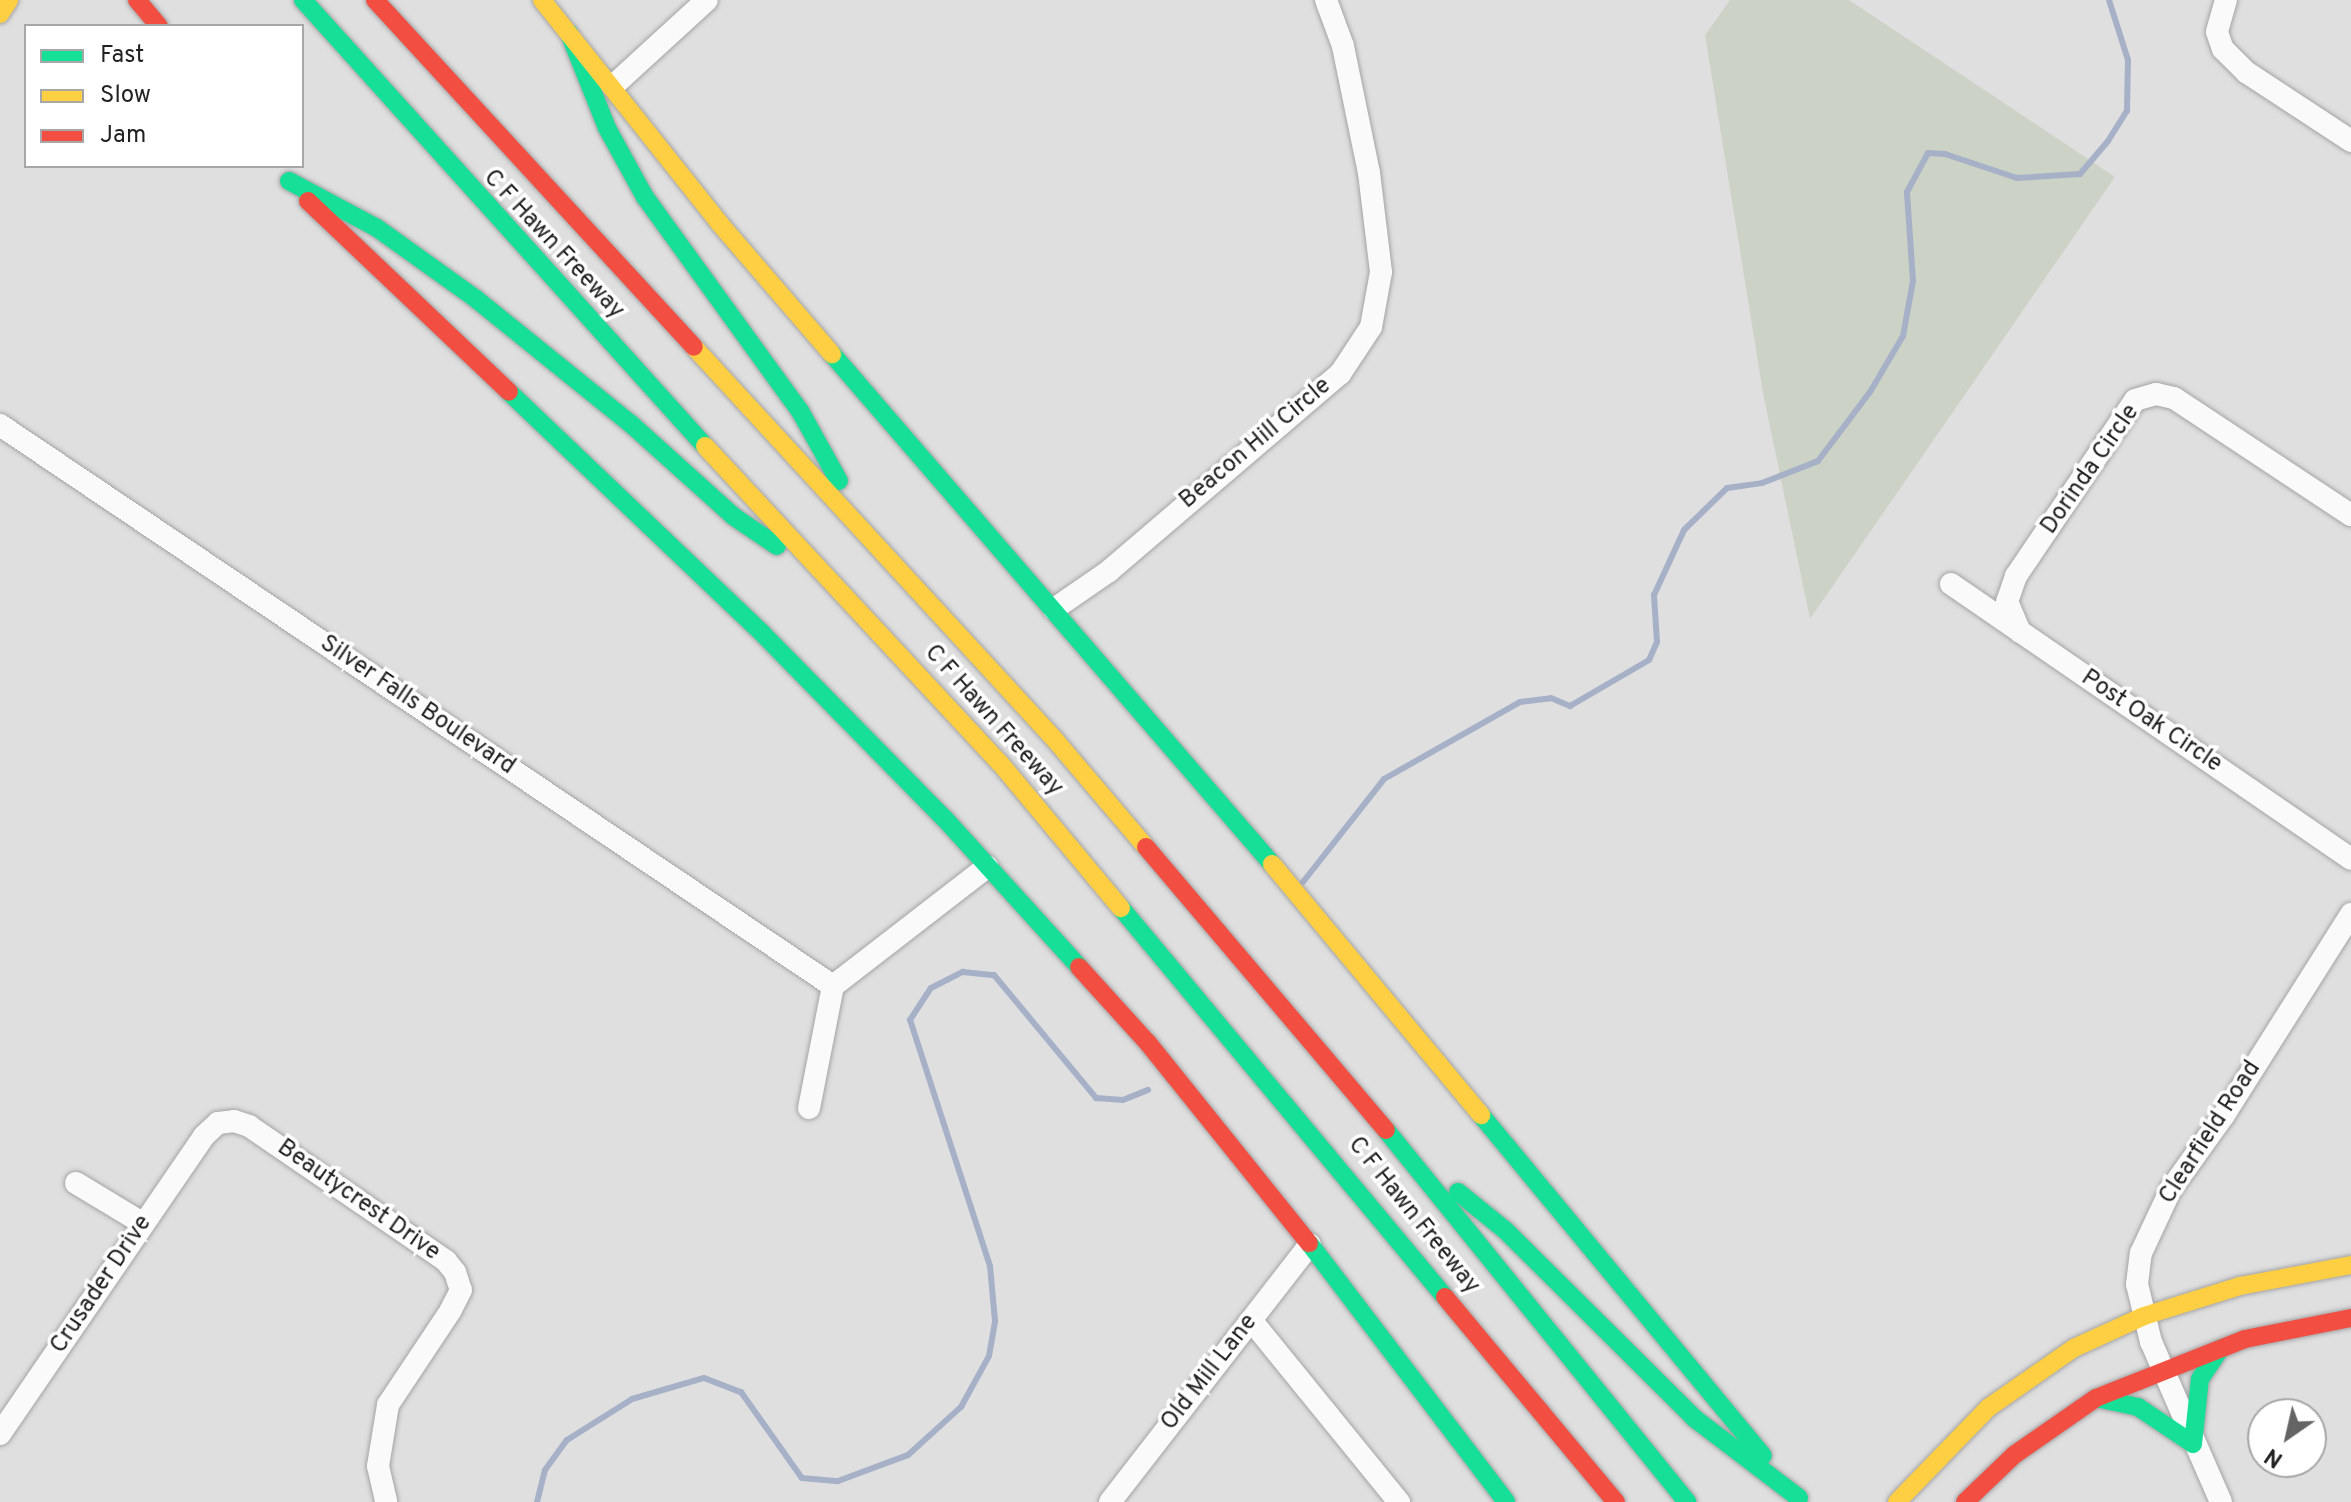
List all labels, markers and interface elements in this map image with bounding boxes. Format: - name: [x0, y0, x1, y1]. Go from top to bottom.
- legend: [24, 24, 304, 168]
- text: Fast: [100, 41, 144, 71]
- text: Slow: [100, 81, 151, 111]
- text: Jam: [100, 121, 146, 151]
- street label: C F Hawn Freeway: [476, 164, 630, 326]
- street label: Beacon Hill Circle: [1174, 372, 1338, 516]
- street label: Dorinda Circle: [2036, 400, 2146, 540]
- street label: Silver Falls Boulevard: [314, 630, 520, 782]
- street label: C F Hawn Freeway: [917, 639, 1069, 803]
- street label: Post Oak Circle: [2075, 664, 2227, 780]
- street label: Clearfield Road: [2154, 1056, 2268, 1210]
- street label: C F Hawn Freeway: [1341, 1132, 1485, 1300]
- street label: Beautycrest Drive: [271, 1134, 445, 1268]
- street label: Crusader Drive: [45, 1210, 159, 1360]
- street label: Old Mill Lane: [1156, 1309, 1264, 1437]
- north arrow: [2247, 1398, 2327, 1478]
- text: N: [2260, 1441, 2289, 1472]

